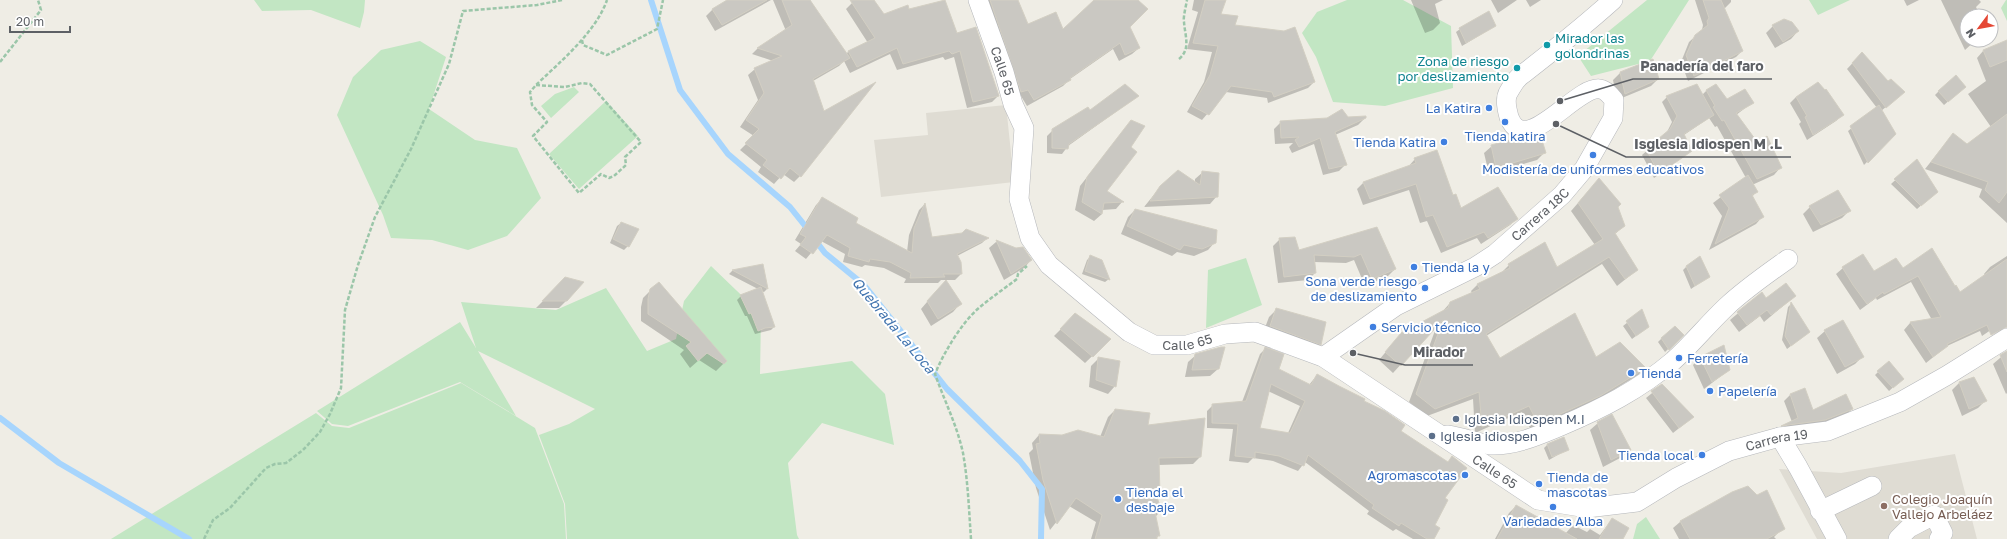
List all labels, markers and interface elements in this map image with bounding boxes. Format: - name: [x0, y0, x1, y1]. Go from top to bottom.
- scale bar: [10, 8, 70, 34]
- north arrow: [1959, 8, 1999, 48]
- text: 20 m: [16, 14, 44, 29]
- text: N: [1962, 27, 1978, 41]
- place label: Mirador las golondrinas: [1555, 30, 1630, 61]
- marker: Mirador las golondrinas: [1542, 40, 1552, 50]
- street label: Calle 65: [987, 44, 1018, 97]
- place label: Zona de riesgo por deslizamiento: [1397, 53, 1509, 84]
- callout: Panadería del faro: [1633, 53, 1772, 79]
- text: Panadería del faro: [1640, 57, 1764, 74]
- marker: Zona de riesgo por deslizamiento: [1512, 63, 1522, 73]
- place label: La Katira: [1426, 100, 1481, 116]
- marker: La Katira: [1484, 103, 1494, 113]
- marker: Tienda katira: [1500, 117, 1510, 127]
- place label: Tienda katira: [1464, 128, 1546, 144]
- callout: Isglesia Idiospen M .L: [1626, 131, 1791, 157]
- place label: Tienda Katira: [1353, 134, 1436, 150]
- text: Isglesia Idiospen M .L: [1634, 135, 1782, 152]
- marker: Tienda Katira: [1439, 137, 1449, 147]
- marker: Modistería de uniformes educativos: [1588, 150, 1598, 160]
- place label: Modistería de uniformes educativos: [1482, 161, 1704, 177]
- street label: Carrera 18C: [1508, 184, 1573, 244]
- place label: Tienda la y: [1422, 259, 1490, 275]
- marker: Tienda la y: [1409, 262, 1419, 272]
- place label: Sona verde riesgo de deslizamiento: [1305, 273, 1417, 304]
- water label: Quebrada La Loca: [849, 274, 940, 377]
- marker: Sona verde riesgo de deslizamiento: [1420, 283, 1430, 293]
- place label: Servicio técnico: [1381, 319, 1481, 335]
- marker: Servicio técnico: [1368, 322, 1378, 332]
- street label: Calle 65: [1162, 330, 1214, 353]
- callout: Mirador: [1405, 339, 1473, 365]
- text: Mirador: [1413, 343, 1466, 360]
- place label: Ferretería: [1687, 350, 1748, 366]
- marker: Ferretería: [1674, 353, 1684, 363]
- place label: Tienda: [1639, 365, 1681, 381]
- marker: Tienda: [1626, 368, 1636, 378]
- place label: Papelería: [1718, 383, 1777, 399]
- marker: Papelería: [1705, 386, 1715, 396]
- place label: Iglesia Idiospen M.I: [1464, 411, 1585, 427]
- marker: Iglesia Idiospen M.I: [1451, 414, 1461, 424]
- street label: Carrera 19: [1743, 426, 1809, 454]
- place label: Iglesia idiospen: [1440, 428, 1538, 444]
- marker: Iglesia idiospen: [1427, 431, 1437, 441]
- place label: Tienda local: [1618, 447, 1694, 463]
- marker: Tienda local: [1697, 450, 1707, 460]
- street label: Calle 65: [1469, 451, 1520, 492]
- place label: Agromascotas: [1368, 467, 1457, 483]
- place label: Tienda de mascotas: [1547, 469, 1608, 500]
- marker: Agromascotas: [1460, 470, 1470, 480]
- marker: Tienda de mascotas: [1534, 479, 1544, 489]
- place label: Tienda el desbaje: [1126, 484, 1183, 515]
- place label: Colegio Joaquín Vallejo Arbeláez: [1892, 491, 1993, 522]
- marker: Tienda el desbaje: [1113, 494, 1123, 504]
- marker: Colegio Joaquín Vallejo Arbeláez: [1879, 501, 1889, 511]
- marker: Variedades Alba: [1548, 502, 1558, 512]
- place label: Variedades Alba: [1503, 513, 1603, 529]

